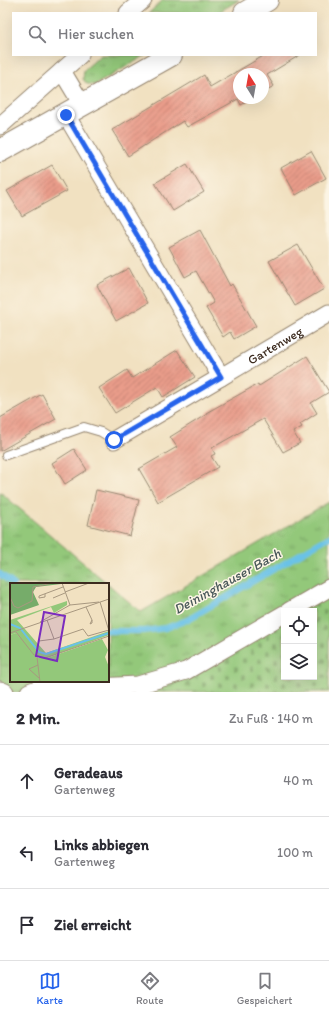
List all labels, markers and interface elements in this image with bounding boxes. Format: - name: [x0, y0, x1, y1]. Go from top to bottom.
- search box: [12, 12, 317, 56]
- icon: search: [26, 23, 48, 45]
- text: Hier suchen: [58, 25, 134, 43]
- north arrow: [233, 68, 269, 104]
- route end: [57, 106, 75, 124]
- street label: Gartenweg: [245, 323, 306, 368]
- route start: [105, 431, 123, 449]
- water label: Deininghauser Bach: [171, 545, 285, 618]
- inset map: [10, 583, 109, 682]
- map controls: [281, 608, 317, 680]
- button: locate: [281, 608, 317, 644]
- button: layers: [281, 644, 317, 680]
- text: 2 Min.: [16, 708, 60, 728]
- text: Zu Fuß · 140 m: [229, 711, 313, 726]
- text: Geradeaus: [54, 764, 123, 782]
- icon: ahead: [16, 770, 38, 792]
- text: 40 m: [283, 773, 313, 788]
- text: Gartenweg: [54, 782, 115, 797]
- text: Links abbiegen: [54, 836, 149, 854]
- icon: left: [16, 842, 38, 864]
- text: 100 m: [277, 845, 313, 860]
- text: Gartenweg: [54, 854, 115, 869]
- icon: arrive: [16, 914, 38, 936]
- text: Ziel erreicht: [54, 916, 131, 934]
- tab: Karte: [37, 970, 63, 1007]
- tab: Route: [136, 970, 164, 1007]
- tab: Gespeichert: [237, 970, 292, 1007]

